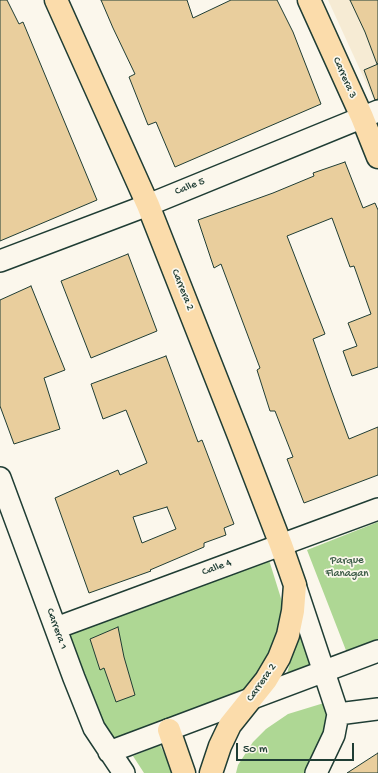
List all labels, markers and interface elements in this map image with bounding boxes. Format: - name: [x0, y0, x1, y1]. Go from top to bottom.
- street label: Carrera 3: [329, 55, 359, 101]
- street label: Calle 5: [173, 175, 207, 199]
- street label: Carrera 2: [168, 267, 196, 313]
- park label: Parque Flanagan: [325, 554, 369, 580]
- street label: Calle 4: [200, 557, 234, 579]
- street label: Carrera 1: [43, 607, 69, 651]
- street label: Carrera 2: [244, 661, 280, 705]
- scale bar: [238, 735, 356, 761]
- text: 50 m: [243, 743, 268, 757]

